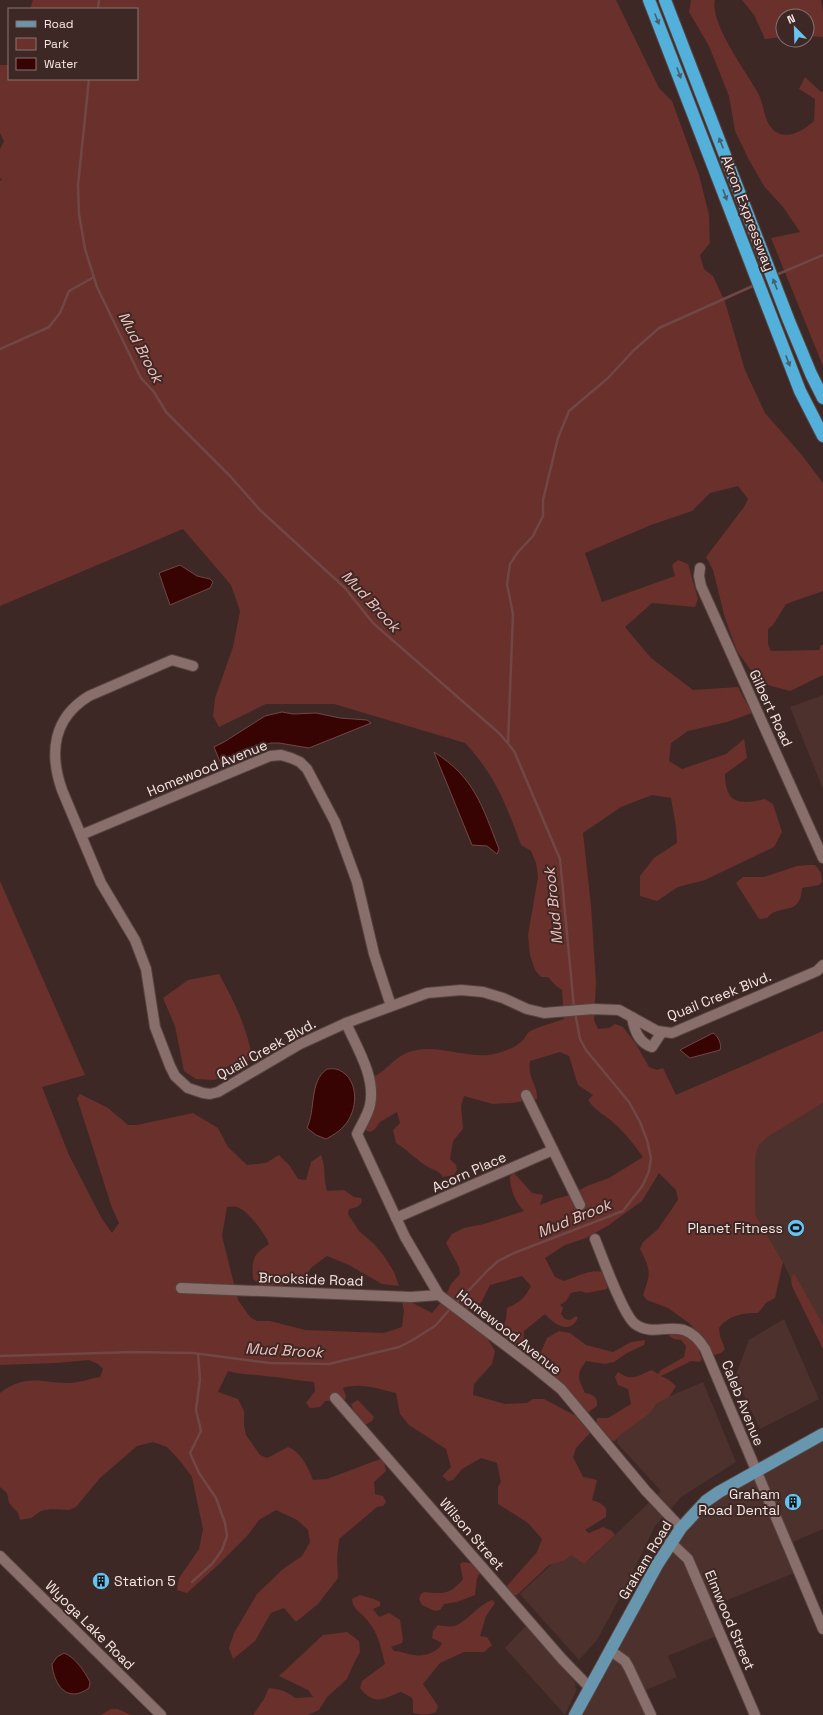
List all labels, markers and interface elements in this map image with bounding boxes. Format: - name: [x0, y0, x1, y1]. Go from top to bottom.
- legend: [8, 8, 138, 80]
- north arrow: [775, 8, 815, 48]
- text: N: [785, 11, 797, 27]
- one-way arrow: [654, 13, 660, 25]
- text: Road: [44, 16, 73, 32]
- text: Park: [44, 36, 69, 52]
- text: Water: [44, 56, 78, 72]
- one-way arrow: [676, 68, 682, 80]
- one-way arrow: [718, 137, 724, 148]
- street label: Akron Expressway: [718, 152, 778, 274]
- one-way arrow: [722, 189, 728, 201]
- one-way arrow: [772, 278, 778, 290]
- water label: Mud Brook: [114, 308, 169, 387]
- one-way arrow: [786, 355, 792, 367]
- water label: Mud Brook: [338, 566, 406, 637]
- street label: Gilbert Road: [745, 667, 797, 749]
- street label: Homewood Avenue: [144, 736, 270, 800]
- water label: Mud Brook: [539, 865, 567, 946]
- street label: Quail Creek Blvd.: [664, 967, 774, 1025]
- street label: Quail Creek Blvd.: [213, 1014, 319, 1084]
- street label: Acorn Place: [429, 1148, 509, 1196]
- water label: Mud Brook: [534, 1194, 615, 1241]
- sports icon: Planet Fitness: [786, 1218, 806, 1238]
- place label: Planet Fitness: [687, 1219, 783, 1237]
- street label: Brookside Road: [258, 1268, 364, 1290]
- street label: Homewood Avenue: [453, 1285, 565, 1379]
- water label: Mud Brook: [245, 1338, 325, 1362]
- street label: Caleb Avenue: [718, 1358, 768, 1448]
- place label: Graham Road Dental: [698, 1485, 780, 1519]
- building icon: Graham Road Dental: [783, 1492, 803, 1512]
- street label: Wilson Street: [436, 1494, 508, 1574]
- street label: Graham Road: [614, 1517, 676, 1603]
- street label: Elmwood Street: [701, 1567, 759, 1673]
- building icon: Station 5: [91, 1571, 111, 1591]
- place label: Station 5: [114, 1572, 176, 1590]
- street label: Wyoga Lake Road: [42, 1577, 138, 1673]

